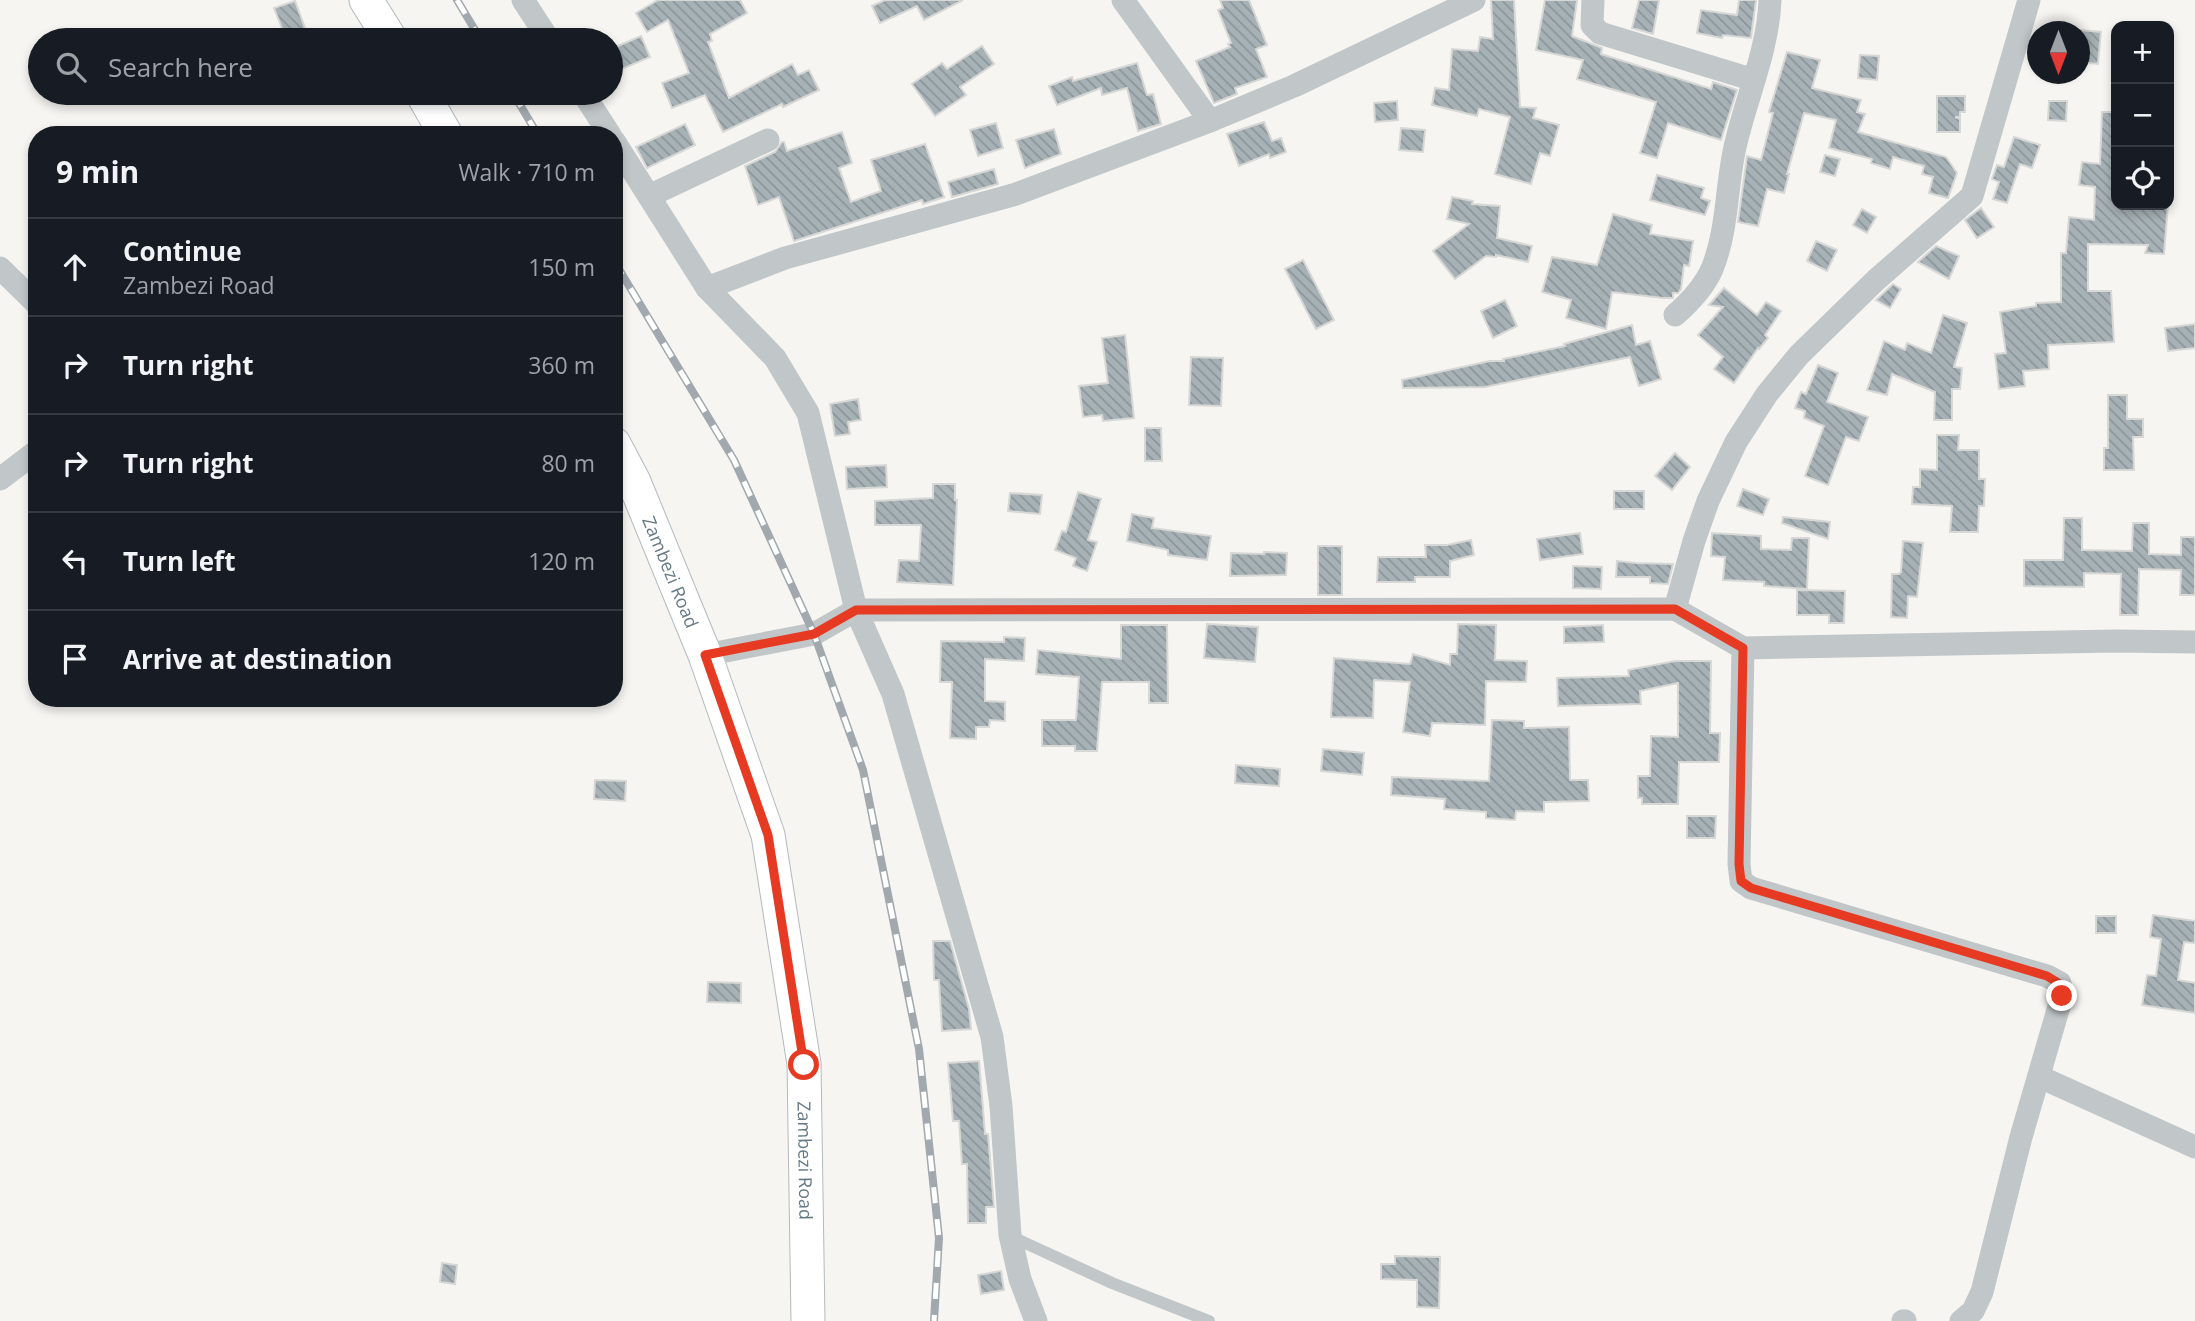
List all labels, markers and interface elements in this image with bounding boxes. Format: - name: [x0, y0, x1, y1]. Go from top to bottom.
- north arrow: [2027, 21, 2090, 84]
- map controls: [2111, 21, 2174, 210]
- button: +: [2111, 21, 2174, 84]
- search box: [28, 28, 623, 105]
- icon: search: [52, 48, 90, 86]
- text: Search here: [108, 49, 253, 85]
- button: −: [2111, 84, 2174, 147]
- button: locate: [2111, 147, 2174, 210]
- text: 9 min: [56, 151, 139, 192]
- text: Walk · 710 m: [458, 156, 595, 188]
- text: Continue: [123, 233, 242, 269]
- icon: ahead: [56, 248, 94, 286]
- text: 150 m: [528, 251, 595, 283]
- text: Zambezi Road: [123, 269, 275, 301]
- icon: right: [56, 346, 94, 384]
- text: Turn right: [123, 347, 254, 383]
- text: 360 m: [528, 349, 595, 381]
- icon: right: [56, 444, 94, 482]
- text: Turn right: [123, 445, 254, 481]
- text: 80 m: [541, 447, 595, 479]
- street label: Zambezi Road: [637, 512, 704, 631]
- icon: left: [56, 542, 94, 580]
- text: Turn left: [123, 543, 235, 579]
- text: 120 m: [528, 545, 595, 577]
- icon: arrive: [56, 640, 94, 678]
- text: Arrive at destination: [123, 641, 392, 677]
- route end: [2046, 980, 2077, 1011]
- route start: [788, 1049, 819, 1080]
- street label: Zambezi Road: [793, 1101, 818, 1220]

